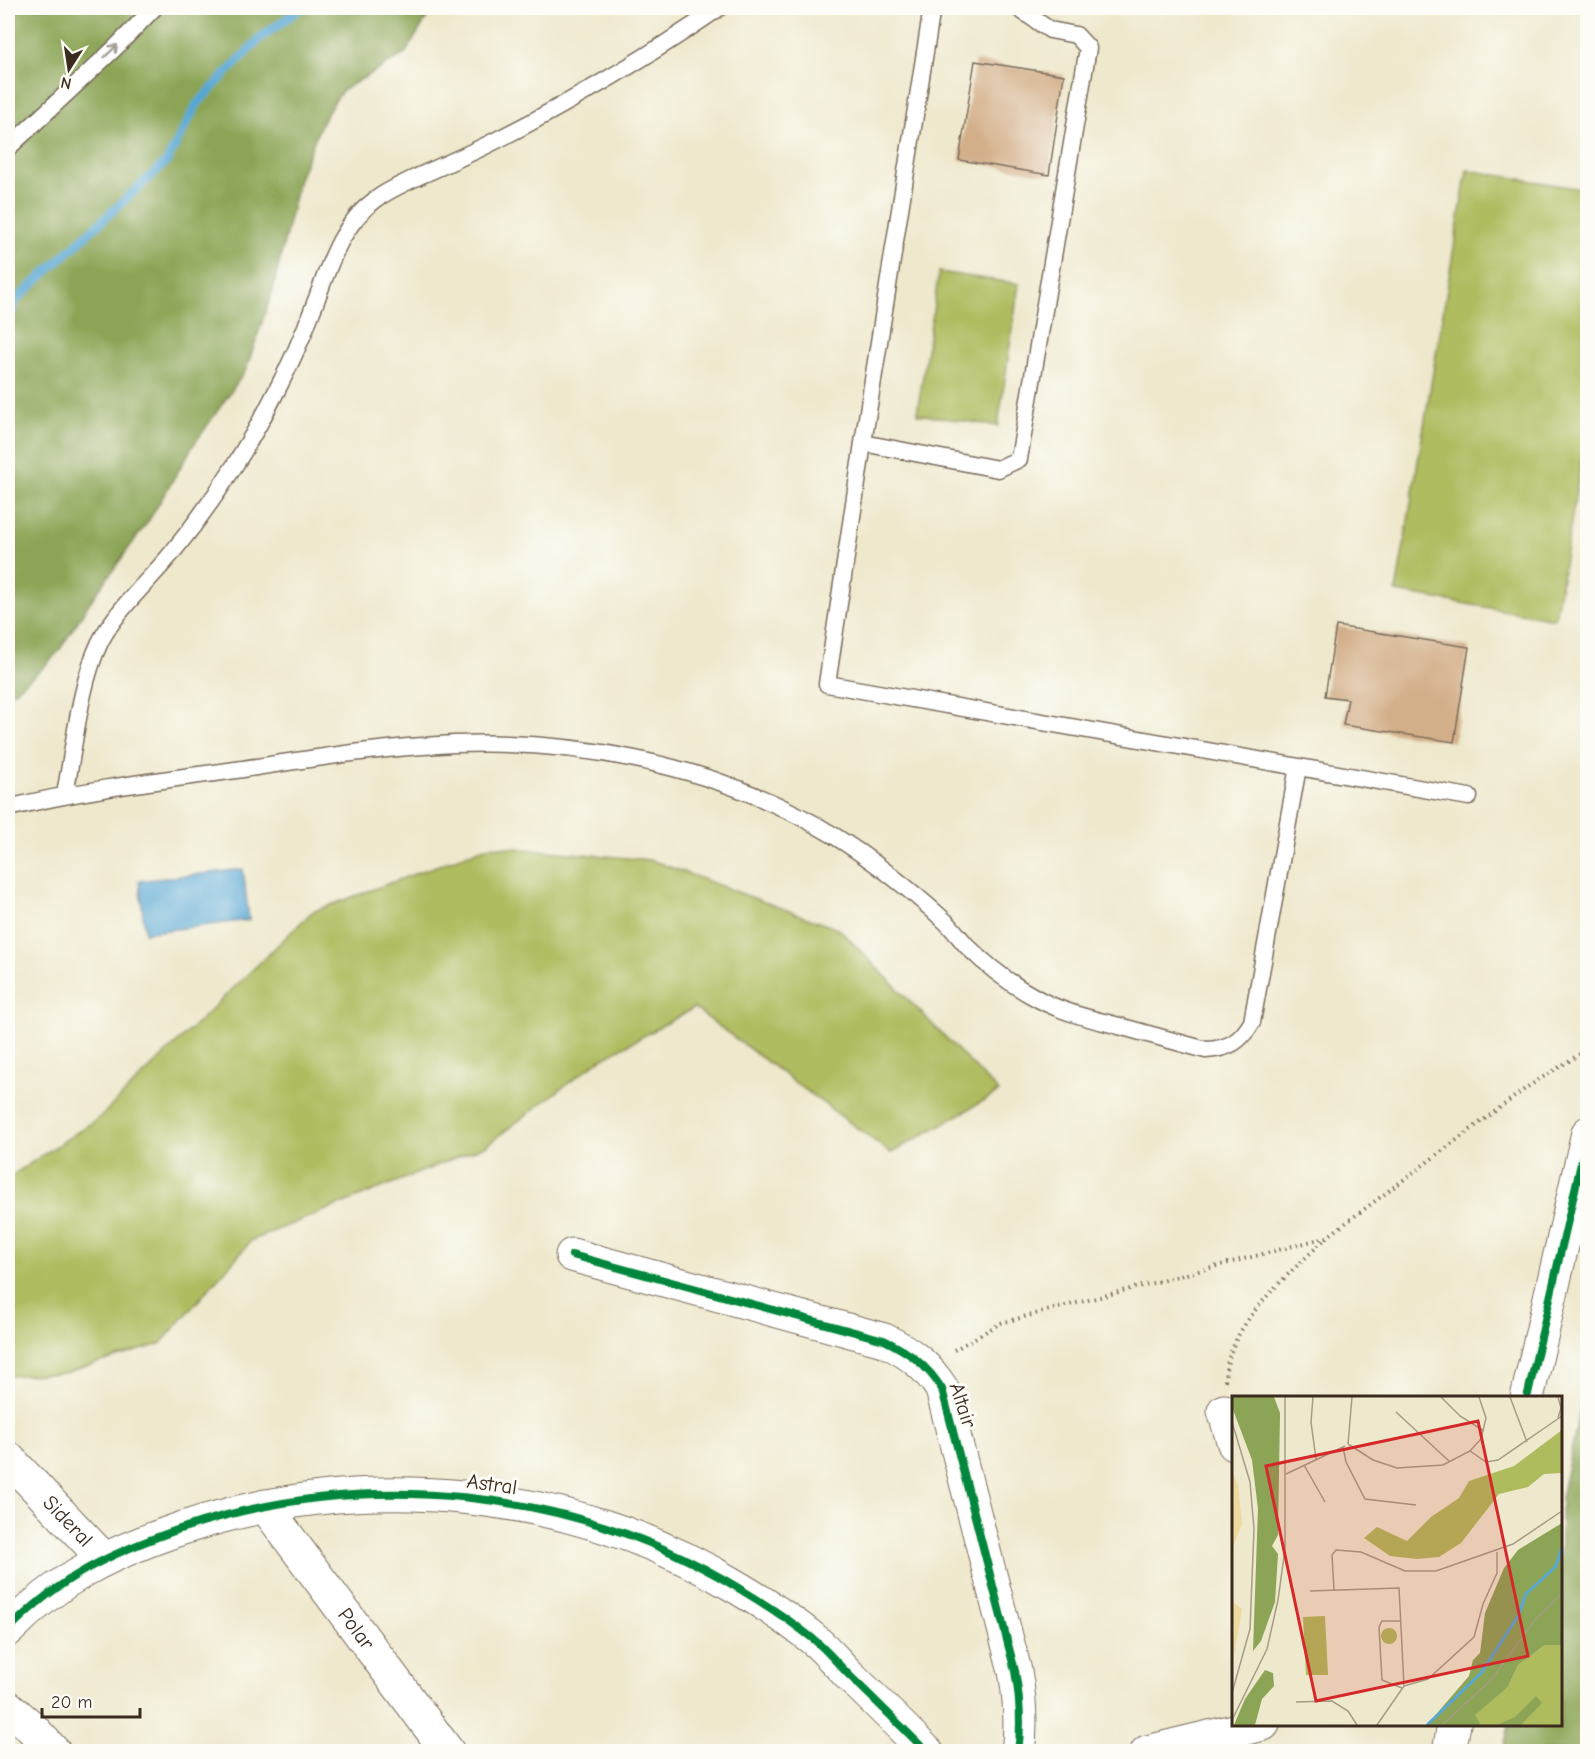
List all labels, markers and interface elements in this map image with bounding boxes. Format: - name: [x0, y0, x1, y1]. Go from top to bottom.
- north arrow: [39, 39, 99, 99]
- one-way arrow: [104, 44, 119, 58]
- text: N: [59, 73, 73, 93]
- street label: Altair: [944, 1379, 982, 1431]
- inset map: [1232, 1396, 1562, 1726]
- street label: Astral: [465, 1469, 519, 1499]
- street label: Sideral: [38, 1491, 98, 1552]
- street label: Polar: [333, 1603, 380, 1655]
- scale bar: [42, 1681, 140, 1719]
- text: 20 m: [51, 1692, 92, 1713]

